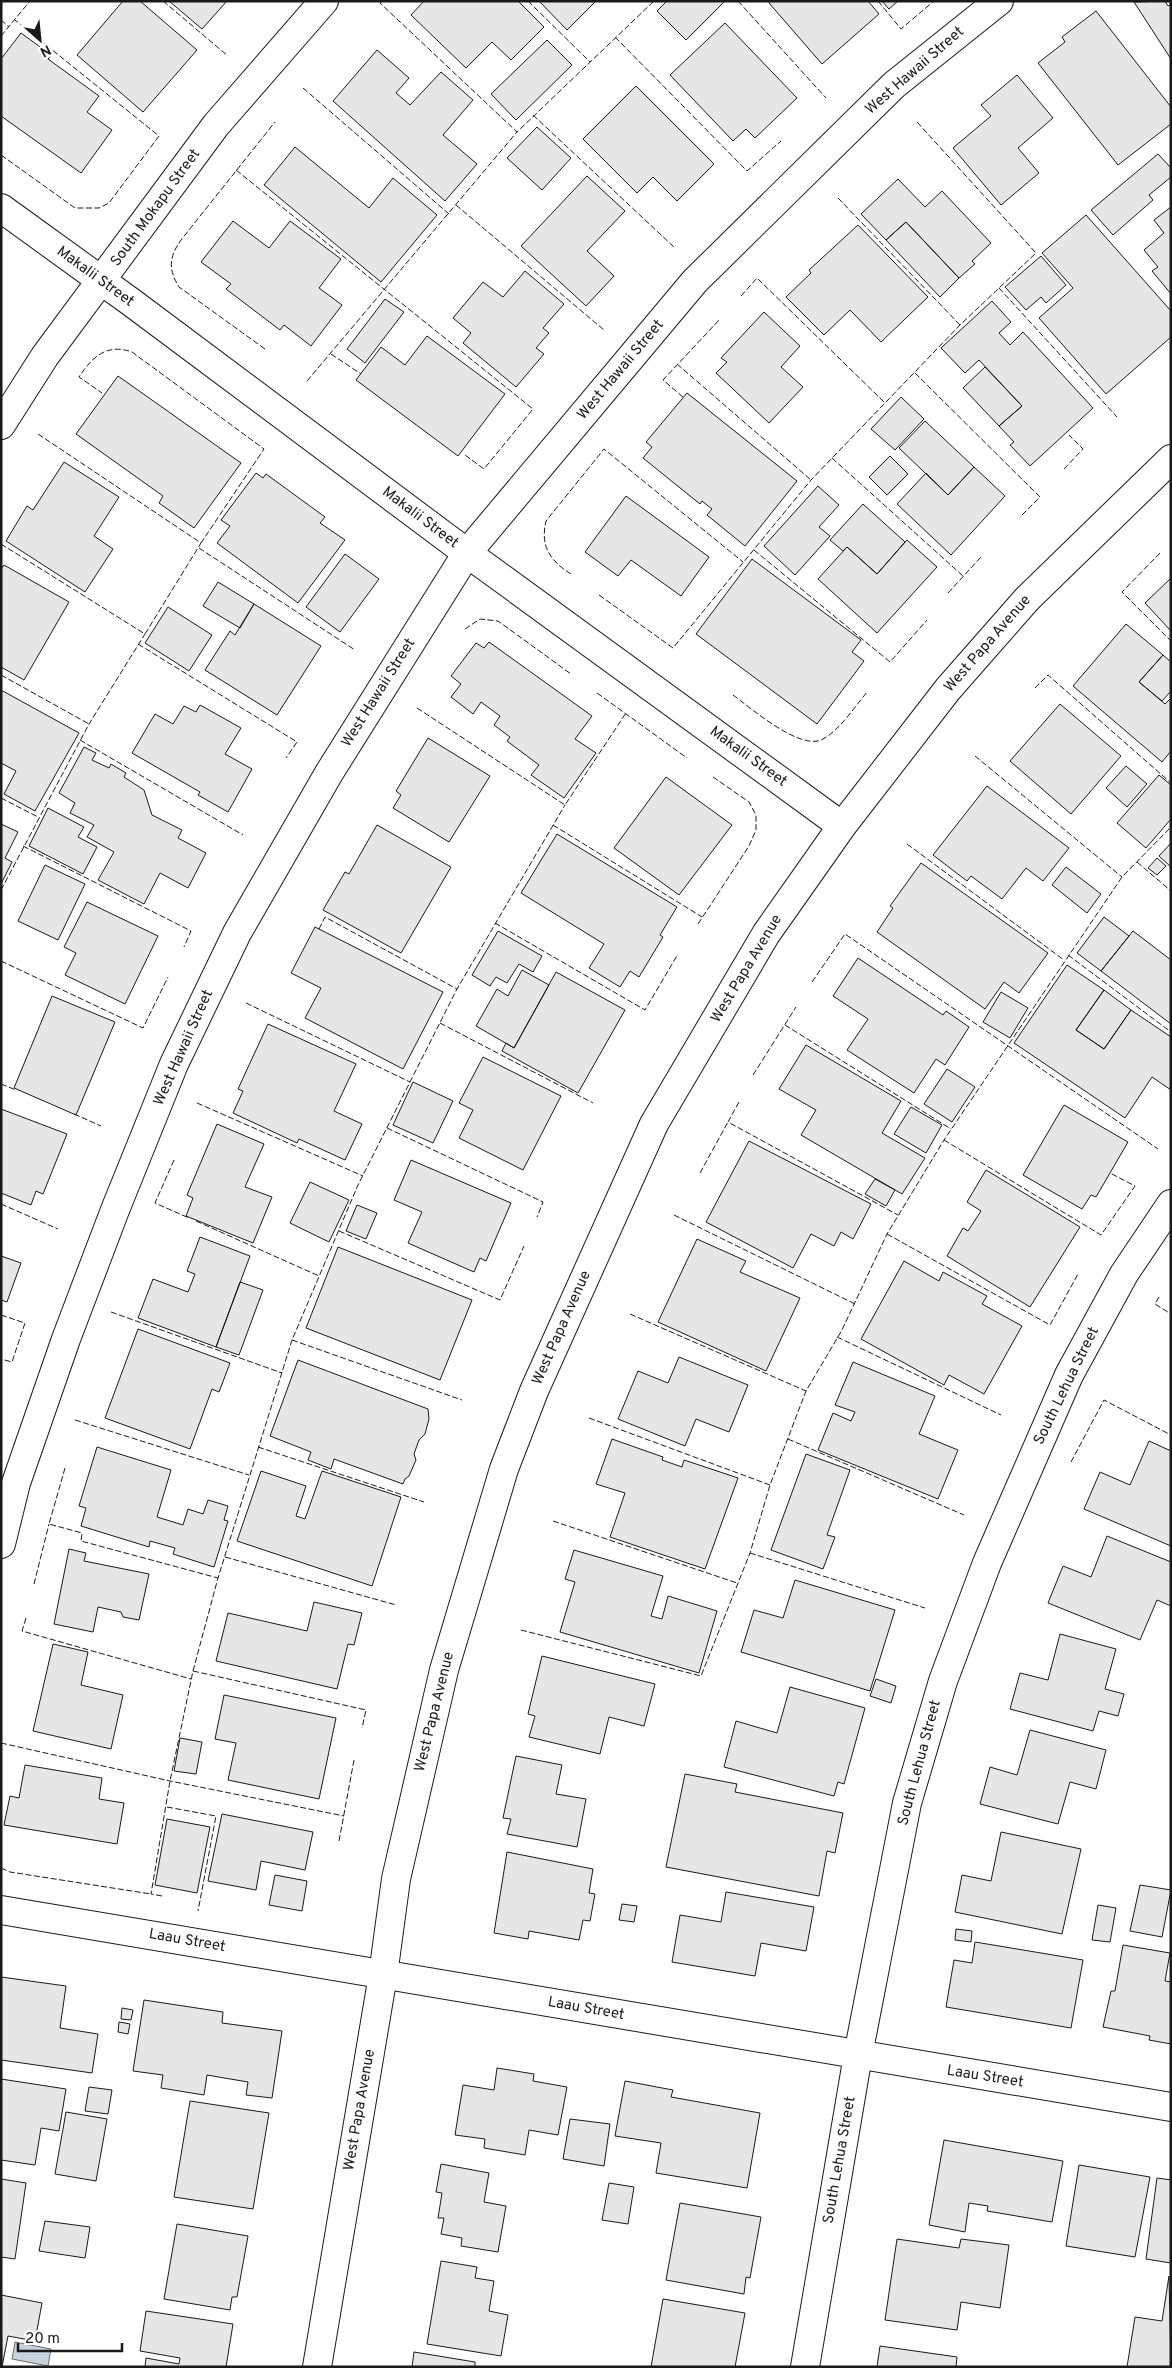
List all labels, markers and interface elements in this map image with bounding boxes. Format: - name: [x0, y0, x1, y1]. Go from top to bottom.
- north arrow: [15, 15, 65, 65]
- street label: West Hawaii Street: [862, 23, 968, 119]
- text: N: [37, 40, 54, 60]
- street label: South Mokapu Street: [107, 145, 205, 271]
- street label: Makalii Street: [52, 242, 138, 312]
- street label: West Hawaii Street: [574, 316, 668, 424]
- street label: Makalii Street: [378, 483, 462, 553]
- street label: West Papa Avenue: [940, 591, 1036, 697]
- street label: West Hawaii Street: [338, 635, 420, 751]
- street label: Makalii Street: [705, 722, 791, 792]
- street label: West Papa Avenue: [707, 911, 787, 1027]
- street label: West Hawaii Street: [150, 987, 218, 1109]
- street label: West Papa Avenue: [528, 1268, 596, 1388]
- street label: South Lehua Street: [1030, 1324, 1104, 1448]
- street label: West Papa Avenue: [411, 1650, 459, 1774]
- street label: South Lehua Street: [894, 1698, 946, 1828]
- street label: Laau Street: [147, 1925, 227, 1957]
- street label: Laau Street: [546, 1993, 626, 2025]
- street label: West Papa Avenue: [340, 2048, 380, 2172]
- street label: Laau Street: [945, 2062, 1025, 2092]
- street label: South Lehua Street: [819, 2095, 861, 2225]
- scale bar: [18, 2320, 121, 2352]
- text: 20 m: [25, 2330, 60, 2349]

